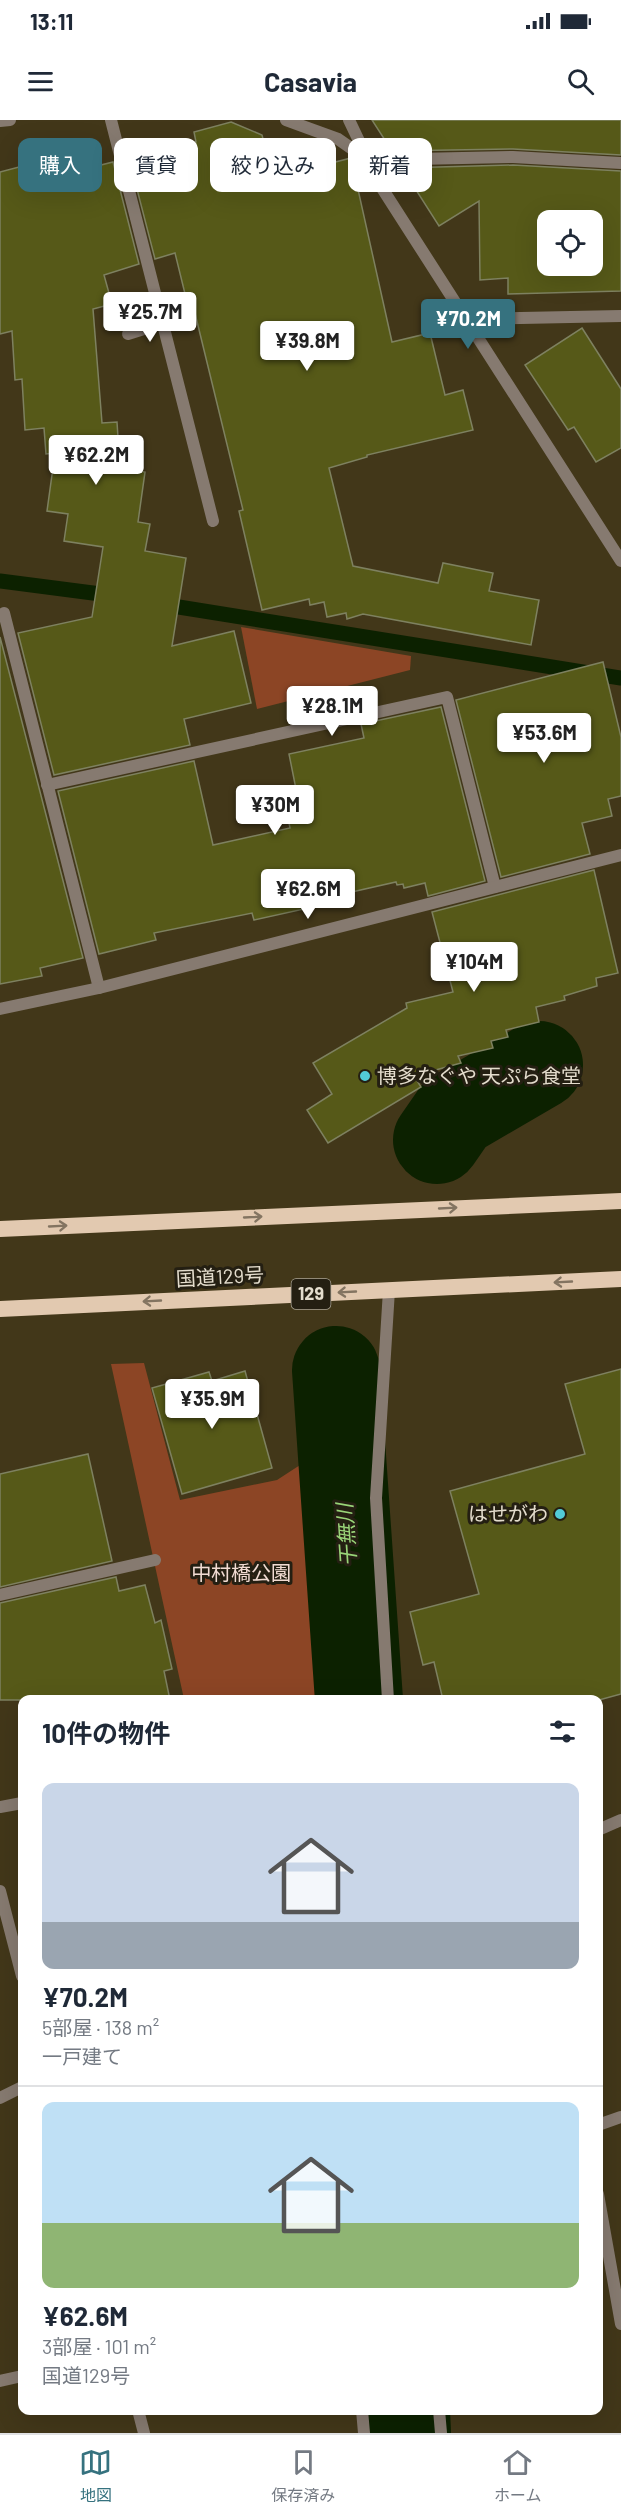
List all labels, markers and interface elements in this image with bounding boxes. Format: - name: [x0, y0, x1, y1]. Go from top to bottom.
- text: 13:11: [30, 8, 73, 34]
- icon: menu: [24, 65, 57, 98]
- text: Casavia: [264, 65, 357, 97]
- icon: search: [564, 65, 597, 98]
- chip: 購入: [18, 138, 102, 192]
- chip: 賃貸: [114, 138, 198, 192]
- chip: 絞り込み: [210, 138, 336, 192]
- chip: 新着: [348, 138, 432, 192]
- map controls: [537, 210, 603, 276]
- button: locate: [537, 210, 603, 276]
- pin: ¥25.7M: [101, 292, 199, 343]
- text: ¥25.7M: [117, 299, 183, 323]
- pin: ¥70.2M: [419, 299, 517, 350]
- text: ¥70.2M: [435, 306, 501, 330]
- pin: ¥39.8M: [258, 321, 356, 372]
- text: ¥39.8M: [274, 328, 340, 352]
- pin: ¥62.2M: [47, 435, 145, 486]
- text: ¥62.2M: [63, 442, 129, 466]
- pin: ¥28.1M: [283, 686, 381, 737]
- text: ¥28.1M: [301, 693, 363, 717]
- pin: ¥53.6M: [495, 713, 593, 764]
- text: ¥53.6M: [511, 720, 577, 744]
- pin: ¥30M: [239, 785, 311, 836]
- text: ¥30M: [250, 792, 300, 816]
- pin: ¥62.6M: [259, 869, 357, 920]
- text: ¥62.6M: [275, 876, 341, 900]
- pin: ¥104M: [432, 942, 516, 993]
- text: ¥104M: [445, 949, 503, 973]
- place label: 博多なぐや 天ぷら食堂: [377, 1063, 581, 1087]
- marker: 博多なぐや 天ぷら食堂: [358, 1069, 372, 1083]
- one-way arrow: [438, 1203, 458, 1214]
- one-way arrow: [243, 1212, 263, 1223]
- one-way arrow: [48, 1220, 68, 1231]
- street label: 国道129号: [175, 1262, 265, 1290]
- one-way arrow: [553, 1276, 573, 1287]
- road number: 129: [292, 1279, 330, 1309]
- one-way arrow: [337, 1287, 357, 1298]
- one-way arrow: [143, 1296, 163, 1307]
- pin: ¥35.9M: [163, 1379, 261, 1430]
- text: ¥35.9M: [179, 1386, 245, 1410]
- water label: 干無川: [331, 1501, 360, 1567]
- place label: はせがわ: [468, 1501, 548, 1525]
- marker: はせがわ: [553, 1507, 567, 1521]
- park label: 中村橋公園: [191, 1560, 291, 1584]
- icon: filters: [546, 1715, 579, 1748]
- text: 10件の物件: [42, 1717, 170, 1748]
- icon: home: [257, 1822, 365, 1930]
- text: ¥70.2M: [42, 1981, 128, 2012]
- text: 5部屋 · 138 m²: [42, 2015, 159, 2039]
- text: 一戸建て: [42, 2044, 122, 2068]
- icon: home: [257, 2141, 365, 2249]
- text: ¥62.6M: [42, 2300, 128, 2331]
- text: 3部屋 · 101 m²: [42, 2334, 156, 2358]
- text: 国道129号: [42, 2363, 130, 2387]
- tab: 地図: [79, 2446, 112, 2506]
- tab: 保存済み: [271, 2446, 335, 2506]
- tab: ホーム: [494, 2446, 542, 2506]

